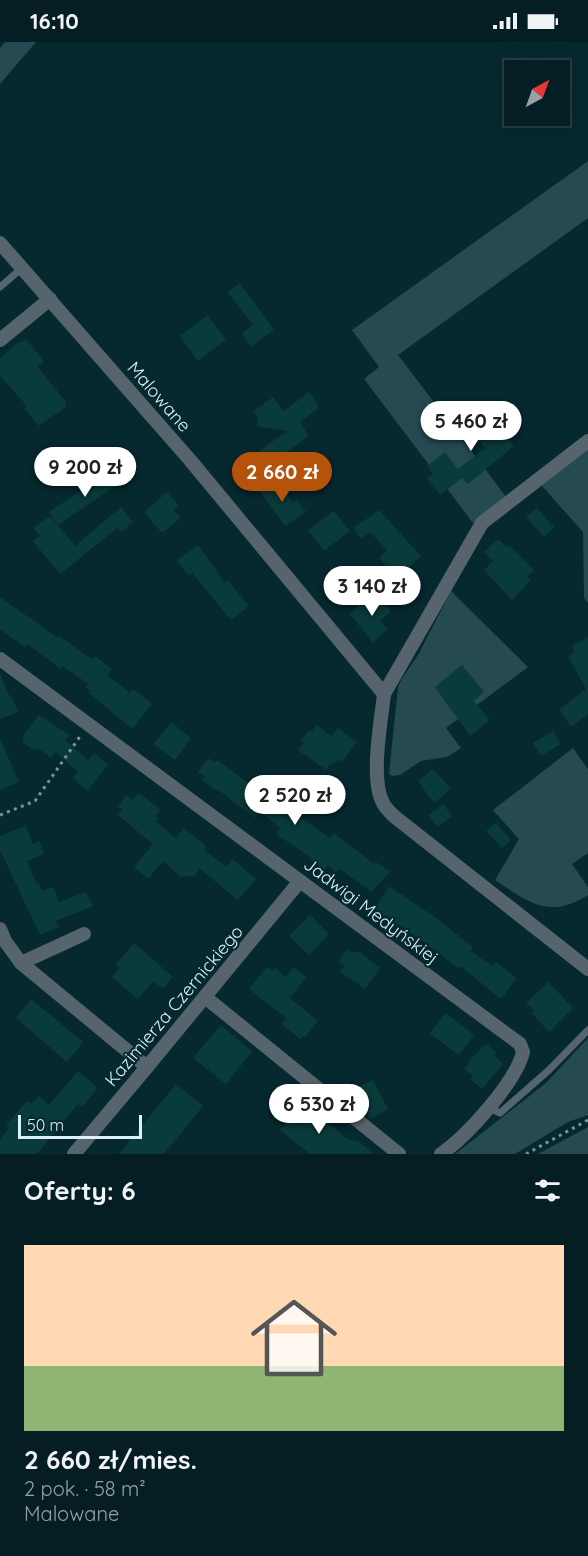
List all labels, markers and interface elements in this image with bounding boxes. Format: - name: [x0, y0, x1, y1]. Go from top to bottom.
- text: 16:10: [30, 7, 79, 35]
- north arrow: [504, 60, 570, 126]
- map controls: [504, 60, 570, 126]
- street label: Malowane: [123, 357, 196, 437]
- pin: 5 460 zł: [409, 401, 533, 452]
- text: 5 460 zł: [435, 408, 507, 433]
- pin: 9 200 zł: [23, 447, 147, 498]
- pin: 2 660 zł: [220, 452, 344, 503]
- text: 9 200 zł: [48, 454, 122, 479]
- text: 2 660 zł: [246, 459, 318, 484]
- pin: 3 140 zł: [310, 566, 434, 617]
- text: 3 140 zł: [338, 573, 406, 598]
- pin: 2 520 zł: [233, 775, 357, 826]
- text: 2 520 zł: [259, 782, 331, 807]
- street label: Jadwigi Medyńskiej: [299, 852, 443, 969]
- street label: Kazimierza Czernickiego: [99, 920, 248, 1091]
- pin: 6 530 zł: [257, 1084, 381, 1135]
- text: 6 530 zł: [283, 1091, 355, 1116]
- scale bar: [18, 1112, 142, 1140]
- text: 50 m: [27, 1115, 64, 1135]
- text: Oferty: 6: [24, 1174, 136, 1207]
- icon: filters: [531, 1174, 564, 1207]
- icon: home: [240, 1284, 348, 1392]
- text: 2 660 zł/mies.: [24, 1443, 197, 1476]
- text: 2 pok. · 58 m²: [24, 1476, 146, 1501]
- text: Malowane: [24, 1501, 119, 1526]

